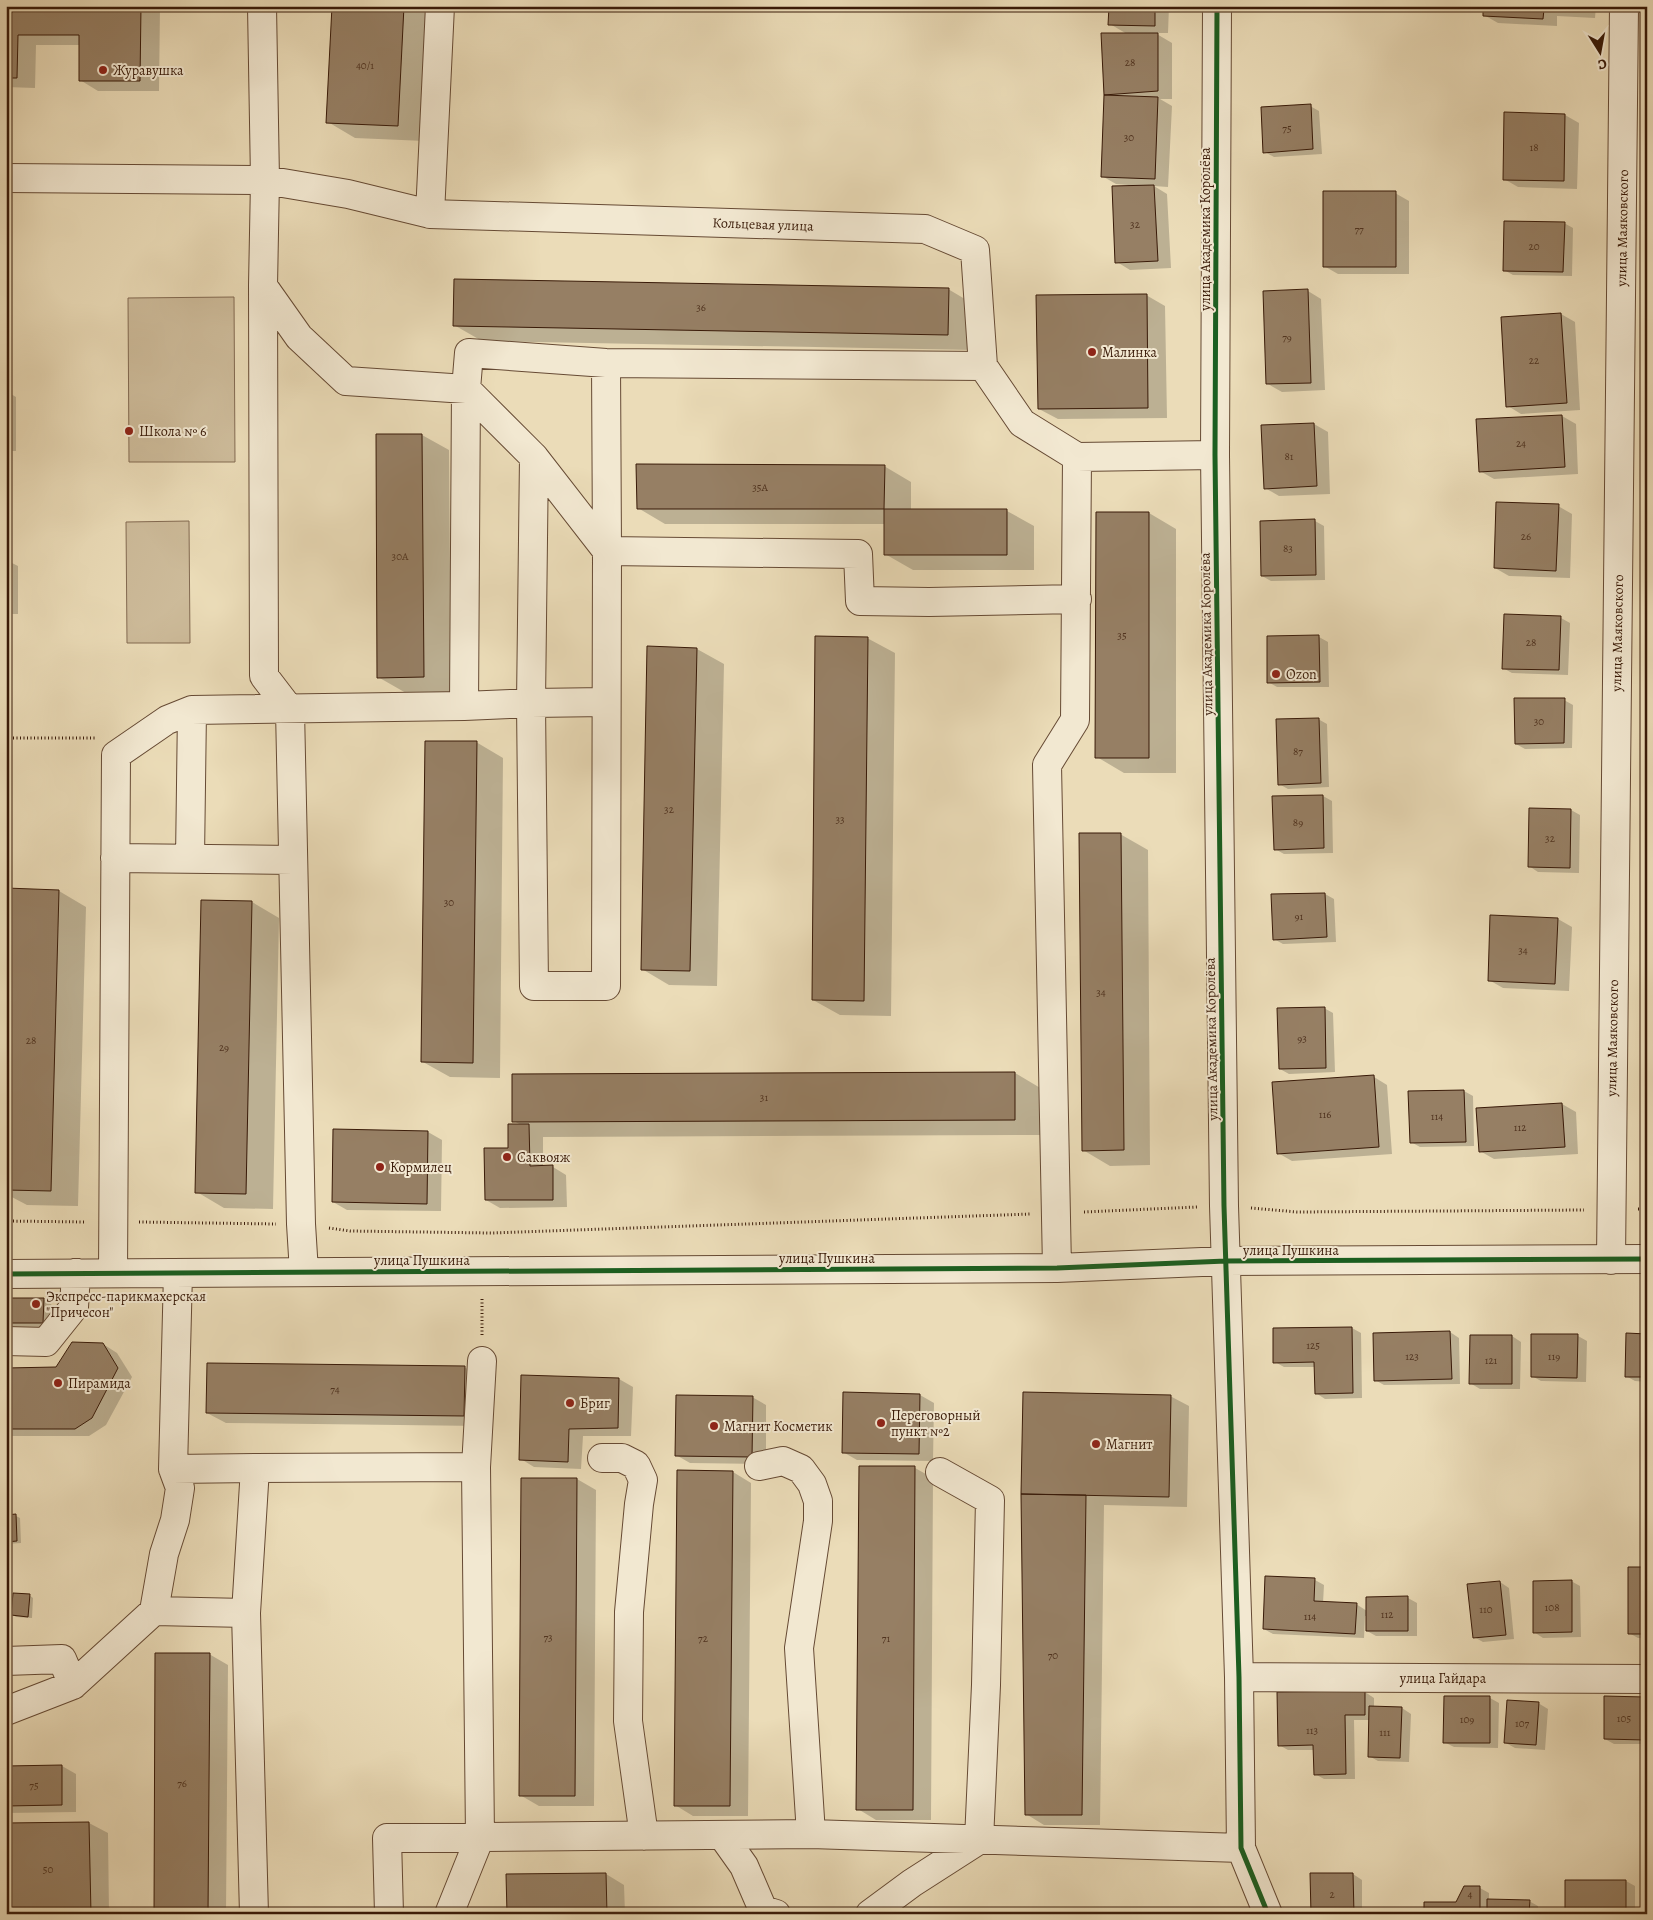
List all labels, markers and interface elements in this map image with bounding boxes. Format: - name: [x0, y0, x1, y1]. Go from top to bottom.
- north arrow: [1576, 28, 1626, 78]
- text: С: [1596, 54, 1608, 74]
- house number: 28: [1125, 55, 1135, 70]
- house number: 40/1: [356, 58, 374, 73]
- place label: Журавушка: [113, 61, 184, 80]
- marker: Журавушка: [97, 64, 109, 76]
- house number: 75: [1282, 121, 1292, 136]
- house number: 30: [1124, 130, 1134, 145]
- house number: 18: [1529, 140, 1539, 155]
- street label: улица Академика Королёва: [1196, 147, 1215, 312]
- street label: улица Маяковского: [1612, 169, 1633, 288]
- street label: Кольцевая улица: [712, 213, 814, 236]
- house number: 32: [1130, 217, 1140, 232]
- house number: 77: [1354, 222, 1364, 237]
- house number: 20: [1528, 239, 1540, 254]
- house number: 36: [696, 300, 706, 315]
- house number: 79: [1282, 330, 1292, 345]
- place label: Малинка: [1102, 343, 1157, 362]
- marker: Малинка: [1086, 346, 1098, 358]
- house number: 22: [1529, 353, 1539, 368]
- place label: Школа № 6: [139, 422, 207, 441]
- marker: Школа № 6: [123, 425, 135, 437]
- house number: 24: [1516, 436, 1526, 451]
- house number: 81: [1284, 449, 1294, 464]
- house number: 35А: [752, 480, 768, 495]
- house number: 26: [1521, 529, 1531, 544]
- house number: 83: [1283, 541, 1293, 556]
- house number: 30А: [392, 549, 409, 564]
- street label: улица Академика Королёва: [1196, 552, 1217, 717]
- street label: улица Маяковского: [1607, 574, 1628, 693]
- house number: 35: [1117, 628, 1127, 643]
- house number: 28: [1526, 635, 1536, 650]
- place label: Ozon: [1286, 665, 1317, 684]
- marker: Ozon: [1270, 668, 1282, 680]
- house number: 30: [1534, 714, 1544, 729]
- house number: 87: [1293, 744, 1303, 759]
- house number: 32: [664, 802, 674, 817]
- house number: 33: [835, 812, 845, 827]
- house number: 89: [1293, 815, 1303, 830]
- house number: 32: [1545, 831, 1555, 846]
- house number: 30: [444, 895, 454, 910]
- house number: 91: [1295, 909, 1304, 924]
- house number: 34: [1518, 943, 1528, 958]
- street label: улица Академика Королёва: [1201, 957, 1222, 1122]
- street label: улица Маяковского: [1602, 979, 1623, 1098]
- house number: 34: [1096, 985, 1106, 1000]
- house number: 93: [1297, 1031, 1307, 1046]
- house number: 28: [26, 1033, 36, 1048]
- house number: 29: [219, 1040, 229, 1055]
- house number: 31: [760, 1090, 768, 1105]
- house number: 116: [1319, 1107, 1331, 1122]
- house number: 114: [1431, 1109, 1443, 1124]
- house number: 112: [1514, 1120, 1526, 1135]
- place label: Саквояж: [517, 1148, 571, 1167]
- marker: Саквояж: [501, 1151, 513, 1163]
- place label: Кормилец: [390, 1158, 452, 1177]
- marker: Кормилец: [374, 1161, 386, 1173]
- street label: улица Пушкина: [1242, 1241, 1339, 1260]
- street label: улица Пушкина: [778, 1249, 875, 1268]
- street label: улица Пушкина: [373, 1251, 470, 1270]
- place label: Экспресс-парикмахерская "Причесон": [46, 1287, 206, 1322]
- marker: Экспресс-парикмахерская "Причесон": [30, 1298, 42, 1310]
- house number: 125: [1306, 1338, 1320, 1353]
- house number: 123: [1405, 1349, 1419, 1364]
- house number: 119: [1548, 1349, 1560, 1364]
- house number: 121: [1485, 1353, 1498, 1368]
- place label: Пирамида: [68, 1374, 131, 1393]
- marker: Пирамида: [52, 1377, 64, 1389]
- house number: 74: [330, 1382, 340, 1397]
- place label: Бриг: [580, 1394, 610, 1413]
- marker: Бриг: [564, 1397, 576, 1409]
- place label: Переговорный пункт №2: [891, 1406, 981, 1441]
- place label: Магнит Косметик: [724, 1417, 832, 1436]
- marker: Переговорный пункт №2: [875, 1417, 887, 1429]
- marker: Магнит Косметик: [708, 1420, 720, 1432]
- place label: Магнит: [1106, 1435, 1153, 1454]
- marker: Магнит: [1090, 1438, 1102, 1450]
- house number: 108: [1545, 1600, 1559, 1615]
- house number: 110: [1479, 1602, 1493, 1617]
- house number: 112: [1381, 1607, 1393, 1622]
- house number: 114: [1304, 1609, 1316, 1624]
- house number: 73: [543, 1630, 553, 1645]
- house number: 72: [698, 1631, 708, 1646]
- house number: 71: [882, 1631, 890, 1646]
- house number: 70: [1048, 1648, 1058, 1663]
- street label: улица Гайдара: [1399, 1669, 1487, 1688]
- house number: 105: [1617, 1711, 1631, 1726]
- house number: 109: [1460, 1712, 1474, 1727]
- house number: 107: [1515, 1716, 1530, 1731]
- house number: 113: [1306, 1723, 1318, 1738]
- house number: 111: [1379, 1725, 1391, 1740]
- house number: 76: [177, 1776, 187, 1791]
- house number: 75: [29, 1778, 39, 1793]
- house number: 50: [43, 1862, 53, 1877]
- house number: 2: [1329, 1887, 1335, 1902]
- house number: 4: [1468, 1887, 1473, 1902]

